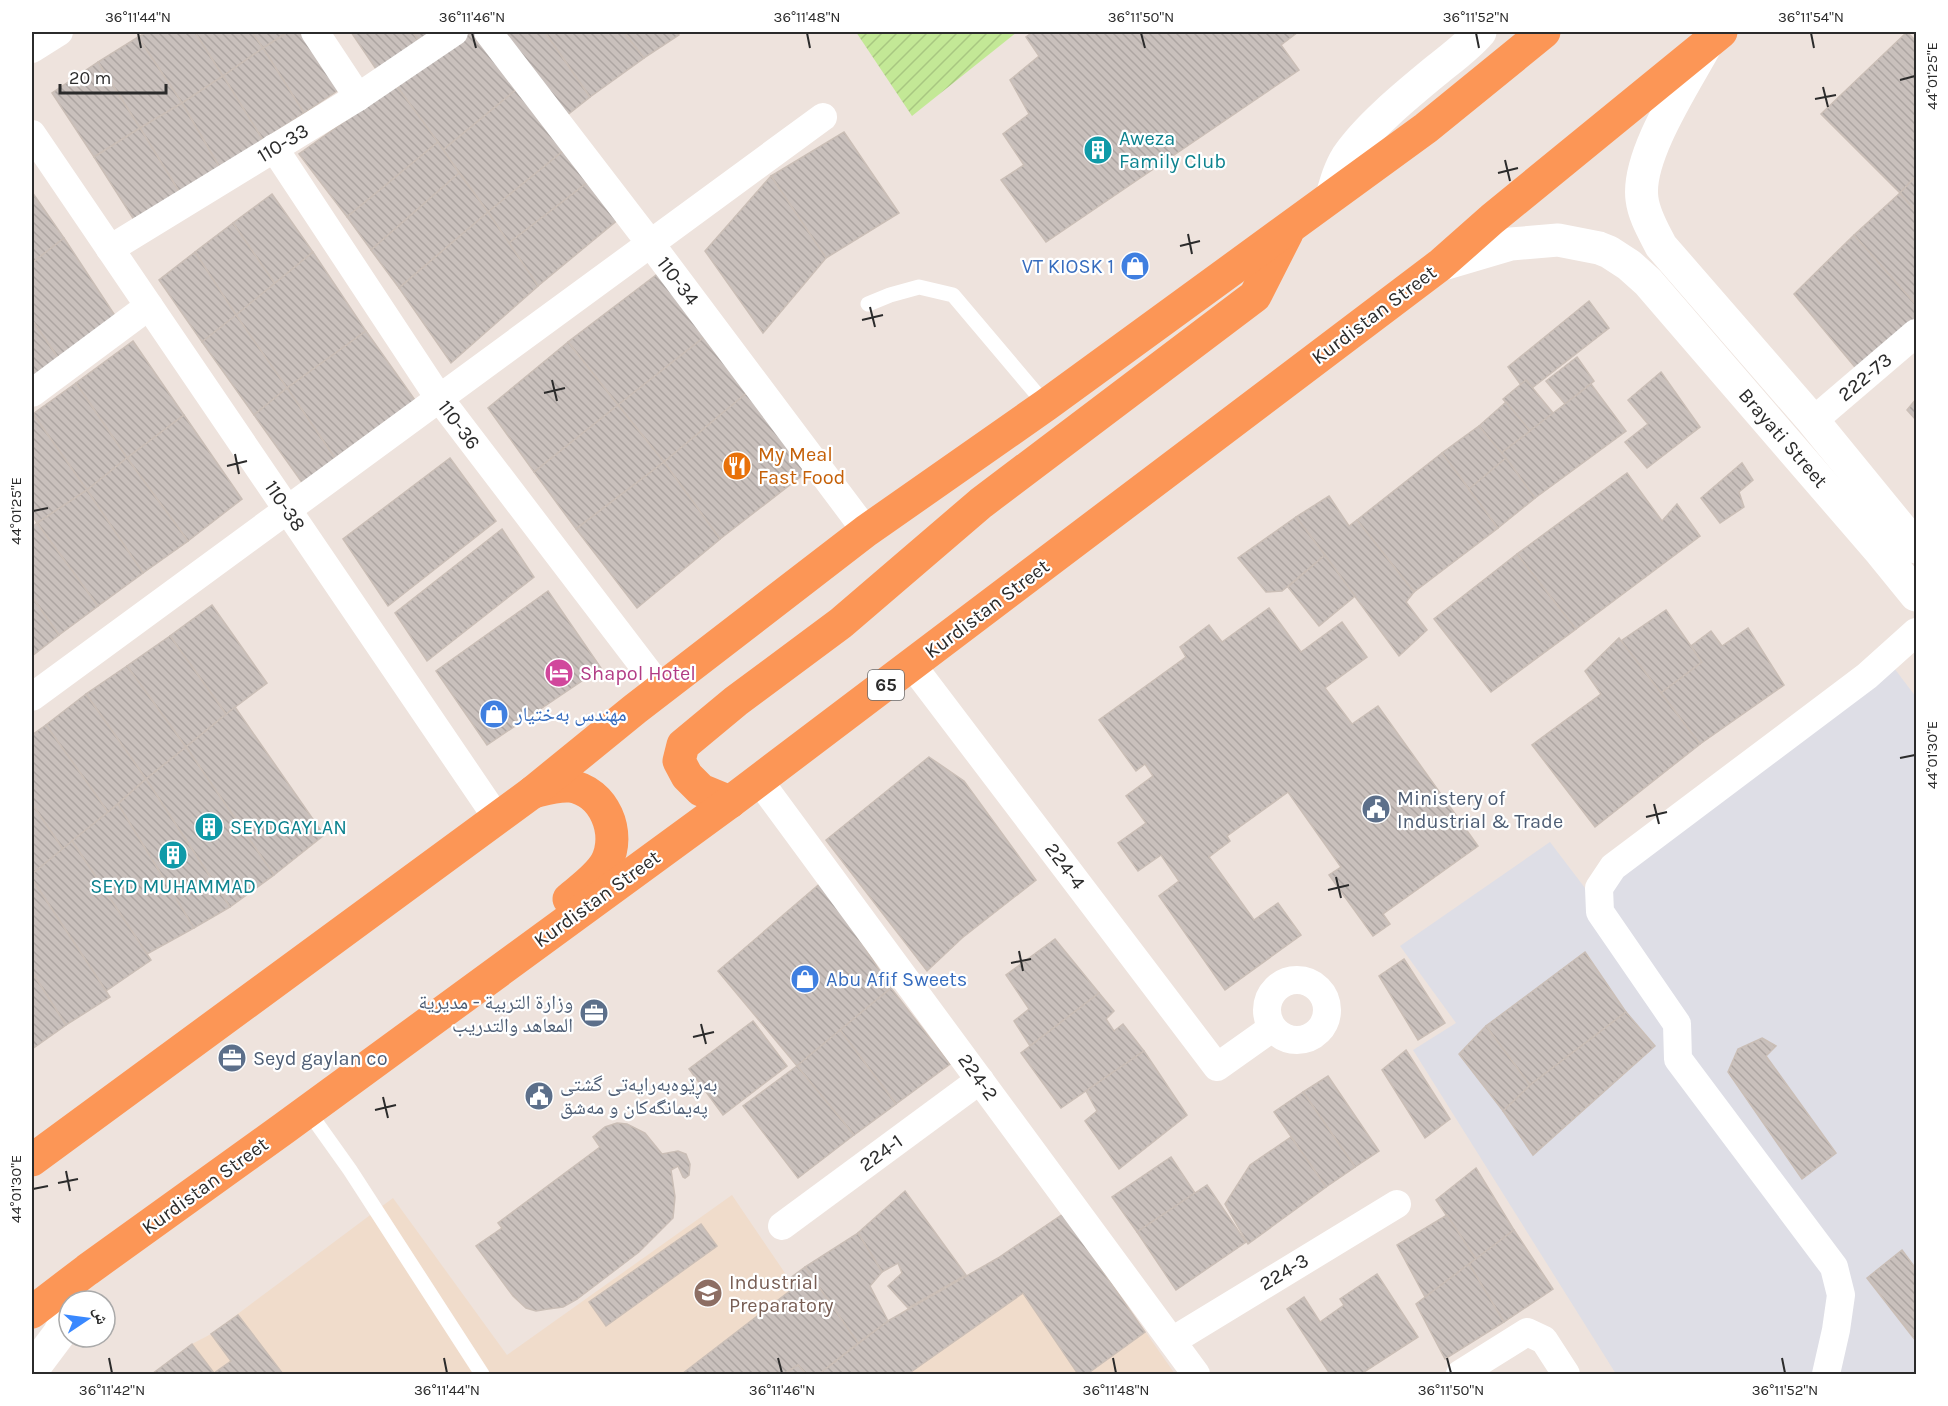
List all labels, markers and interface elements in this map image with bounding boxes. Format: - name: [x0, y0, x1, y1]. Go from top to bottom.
- text: 36°11'44"N: [105, 8, 171, 26]
- text: 36°11'46"N: [439, 8, 505, 26]
- text: 36°11'48"N: [774, 8, 840, 26]
- text: 36°11'50"N: [1108, 8, 1174, 26]
- text: 36°11'52"N: [1443, 8, 1509, 26]
- text: 36°11'54"N: [1778, 8, 1844, 26]
- text: 44°01'25"E: [1923, 42, 1941, 110]
- scale bar: [60, 57, 166, 95]
- text: 20 m: [69, 67, 111, 89]
- street label: 110-33: [253, 119, 313, 167]
- place label: Aweza Family Club: [1119, 127, 1226, 173]
- building icon: Aweza Family Club: [1082, 134, 1114, 166]
- shop icon: VT KIOSK 1: [1119, 250, 1151, 282]
- street label: 110-34: [652, 252, 704, 310]
- place label: VT KIOSK 1: [1022, 255, 1114, 278]
- street label: Kurdistan Street: [1307, 260, 1441, 369]
- street label: 222-73: [1834, 348, 1896, 406]
- street label: Brayati Street: [1734, 384, 1833, 493]
- street label: 110-36: [433, 396, 485, 454]
- place label: My Meal Fast Food: [758, 443, 845, 489]
- restaurant icon: My Meal Fast Food: [721, 450, 753, 482]
- street label: 110-38: [260, 476, 310, 536]
- text: 44°01'25"E: [7, 477, 25, 545]
- street label: Kurdistan Street: [920, 554, 1054, 663]
- hotel icon: Shapol Hotel: [543, 657, 575, 689]
- place label: Shapol Hotel: [580, 662, 696, 685]
- road number: 65: [868, 670, 904, 700]
- shop icon: مهندس بەختیار: [478, 698, 510, 730]
- place label: مهندس بەختیار: [514, 703, 627, 726]
- text: 44°01'30"E: [1923, 721, 1941, 789]
- place label: Ministery of Industrial & Trade: [1397, 787, 1563, 833]
- public building icon: Ministery of Industrial & Trade: [1360, 793, 1392, 825]
- building icon: SEYDGAYLAN: [193, 811, 225, 843]
- place label: SEYDGAYLAN: [230, 816, 347, 839]
- street label: 224-4: [1040, 838, 1090, 894]
- building icon: SEYD MUHAMMAD: [157, 839, 189, 871]
- street label: Kurdistan Street: [530, 845, 665, 952]
- place label: SEYD MUHAMMAD: [90, 875, 256, 898]
- shop icon: Abu Afif Sweets: [789, 963, 821, 995]
- place label: Abu Afif Sweets: [826, 968, 967, 991]
- place label: وزارة التربية - مديرية المعاهد والتدريب: [419, 991, 573, 1037]
- office icon: وزارة التربية - مديرية المعاهد والتدريب: [578, 997, 610, 1029]
- office icon: Seyd gaylan co: [216, 1042, 248, 1074]
- place label: Seyd gaylan co: [253, 1047, 388, 1070]
- street label: 224-2: [953, 1049, 1003, 1105]
- place label: بەڕێوەبەرایەتی گشتی پەیمانگەکان و مەشق: [560, 1073, 717, 1119]
- public building icon: بەڕێوەبەرایەتی گشتی پەیمانگەکان و مەشق: [523, 1080, 555, 1112]
- street label: 224-1: [855, 1130, 907, 1176]
- street label: Kurdistan Street: [138, 1132, 273, 1239]
- text: 44°01'30"E: [7, 1155, 25, 1223]
- street label: 224-3: [1255, 1248, 1313, 1296]
- place label: Industrial Preparatory: [729, 1271, 834, 1317]
- school or university icon: Industrial Preparatory: [692, 1277, 724, 1309]
- north arrow: [57, 1289, 117, 1349]
- text: ش: [90, 1305, 112, 1326]
- text: 36°11'42"N: [79, 1381, 145, 1399]
- text: 36°11'44"N: [414, 1381, 480, 1399]
- text: 36°11'46"N: [749, 1381, 815, 1399]
- text: 36°11'48"N: [1083, 1381, 1149, 1399]
- text: 36°11'50"N: [1418, 1381, 1484, 1399]
- text: 36°11'52"N: [1752, 1381, 1818, 1399]

